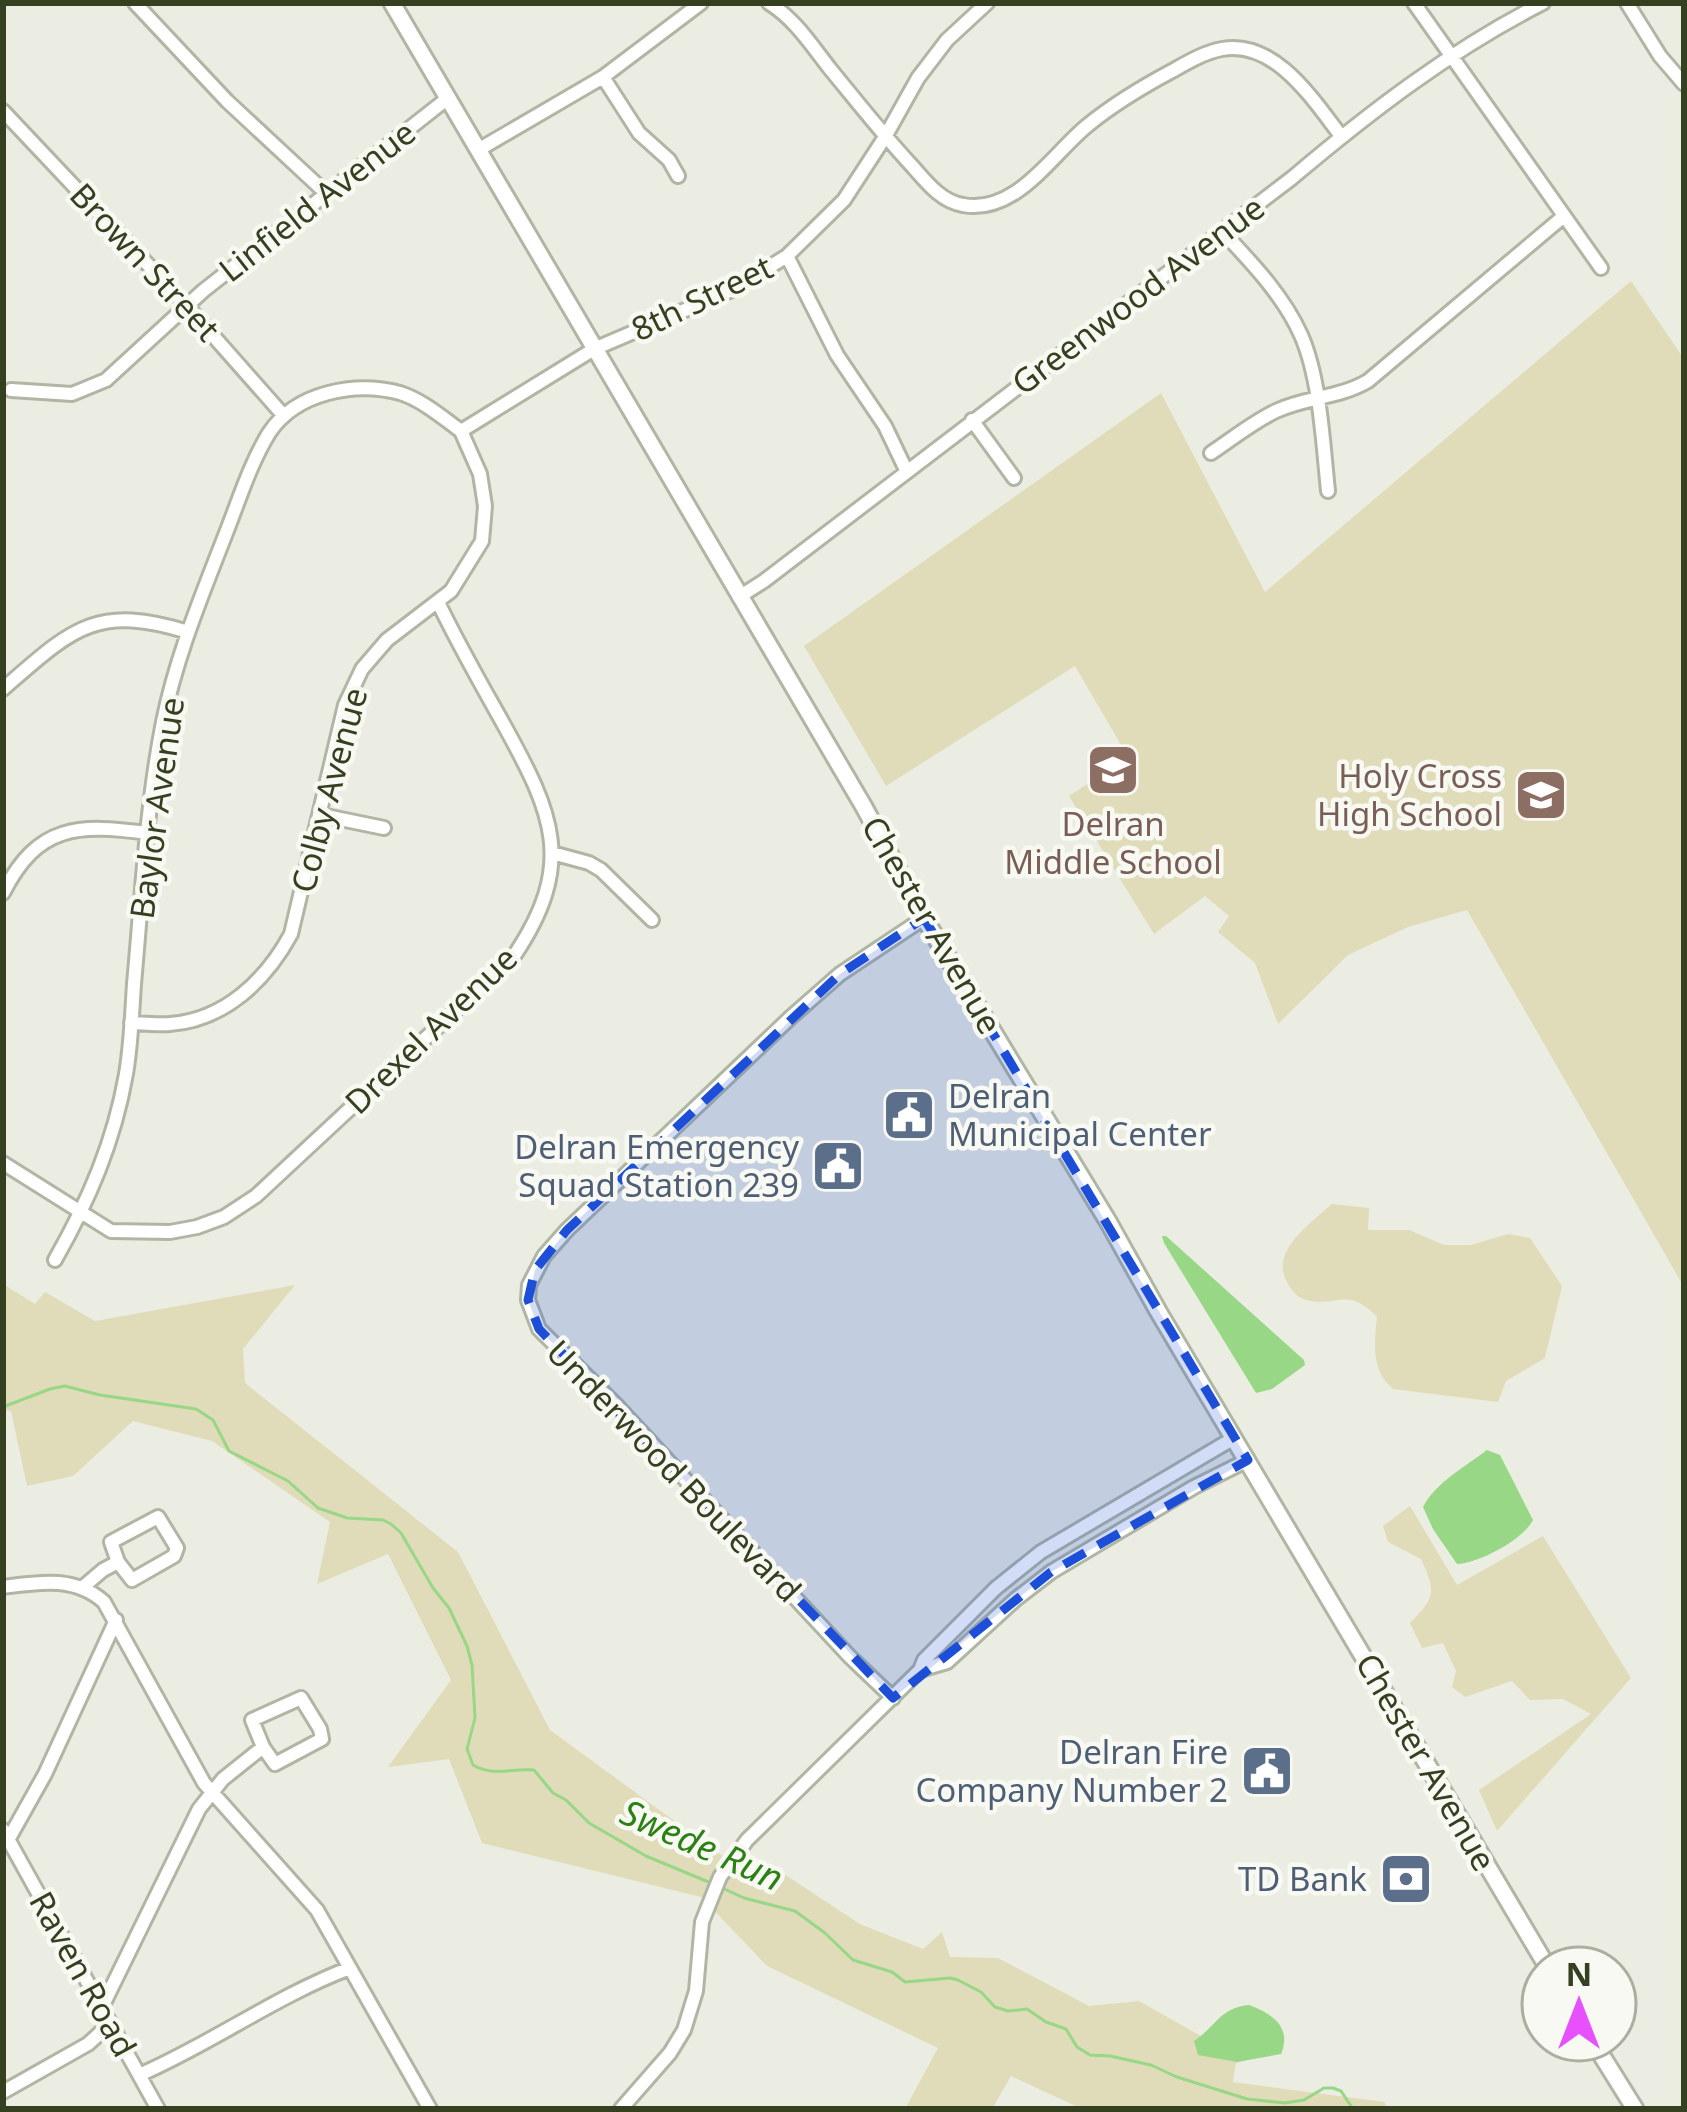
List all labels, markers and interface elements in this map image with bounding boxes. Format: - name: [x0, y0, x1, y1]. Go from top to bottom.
- street label: Linfield Avenue: [209, 110, 424, 292]
- street label: Brown Street: [60, 173, 230, 350]
- street label: Greenwood Avenue: [1002, 185, 1273, 404]
- street label: 8th Street: [624, 244, 780, 351]
- street label: Colby Avenue: [280, 683, 377, 897]
- street label: Baylor Avenue: [119, 694, 194, 922]
- school or university icon: Delran Middle School: [1085, 742, 1141, 798]
- place label: Holy Cross High School: [1317, 753, 1502, 836]
- school or university icon: Holy Cross High School: [1513, 767, 1569, 823]
- place label: Delran Middle School: [1004, 801, 1222, 884]
- street label: Chester Avenue: [852, 808, 1013, 1042]
- street label: Drexel Avenue: [335, 936, 527, 1123]
- place label: Delran Municipal Center: [948, 1073, 1212, 1156]
- public building icon: Delran Municipal Center: [881, 1087, 937, 1143]
- place label: Delran Emergency Squad Station 239: [514, 1124, 799, 1207]
- public building icon: Delran Emergency Squad Station 239: [810, 1138, 866, 1194]
- street label: Underwood Boulevard: [537, 1330, 812, 1612]
- street label: Chester Avenue: [1346, 1645, 1507, 1879]
- place label: Delran Fire Company Number 2: [915, 1729, 1228, 1812]
- public building icon: Delran Fire Company Number 2: [1239, 1743, 1295, 1799]
- water label: Swede Run: [613, 1787, 791, 1902]
- bank icon: TD Bank: [1378, 1851, 1434, 1907]
- place label: TD Bank: [1238, 1856, 1367, 1901]
- street label: Raven Road: [19, 1883, 147, 2065]
- north arrow: [1519, 1944, 1639, 2064]
- text: N: [1566, 1951, 1592, 1996]

